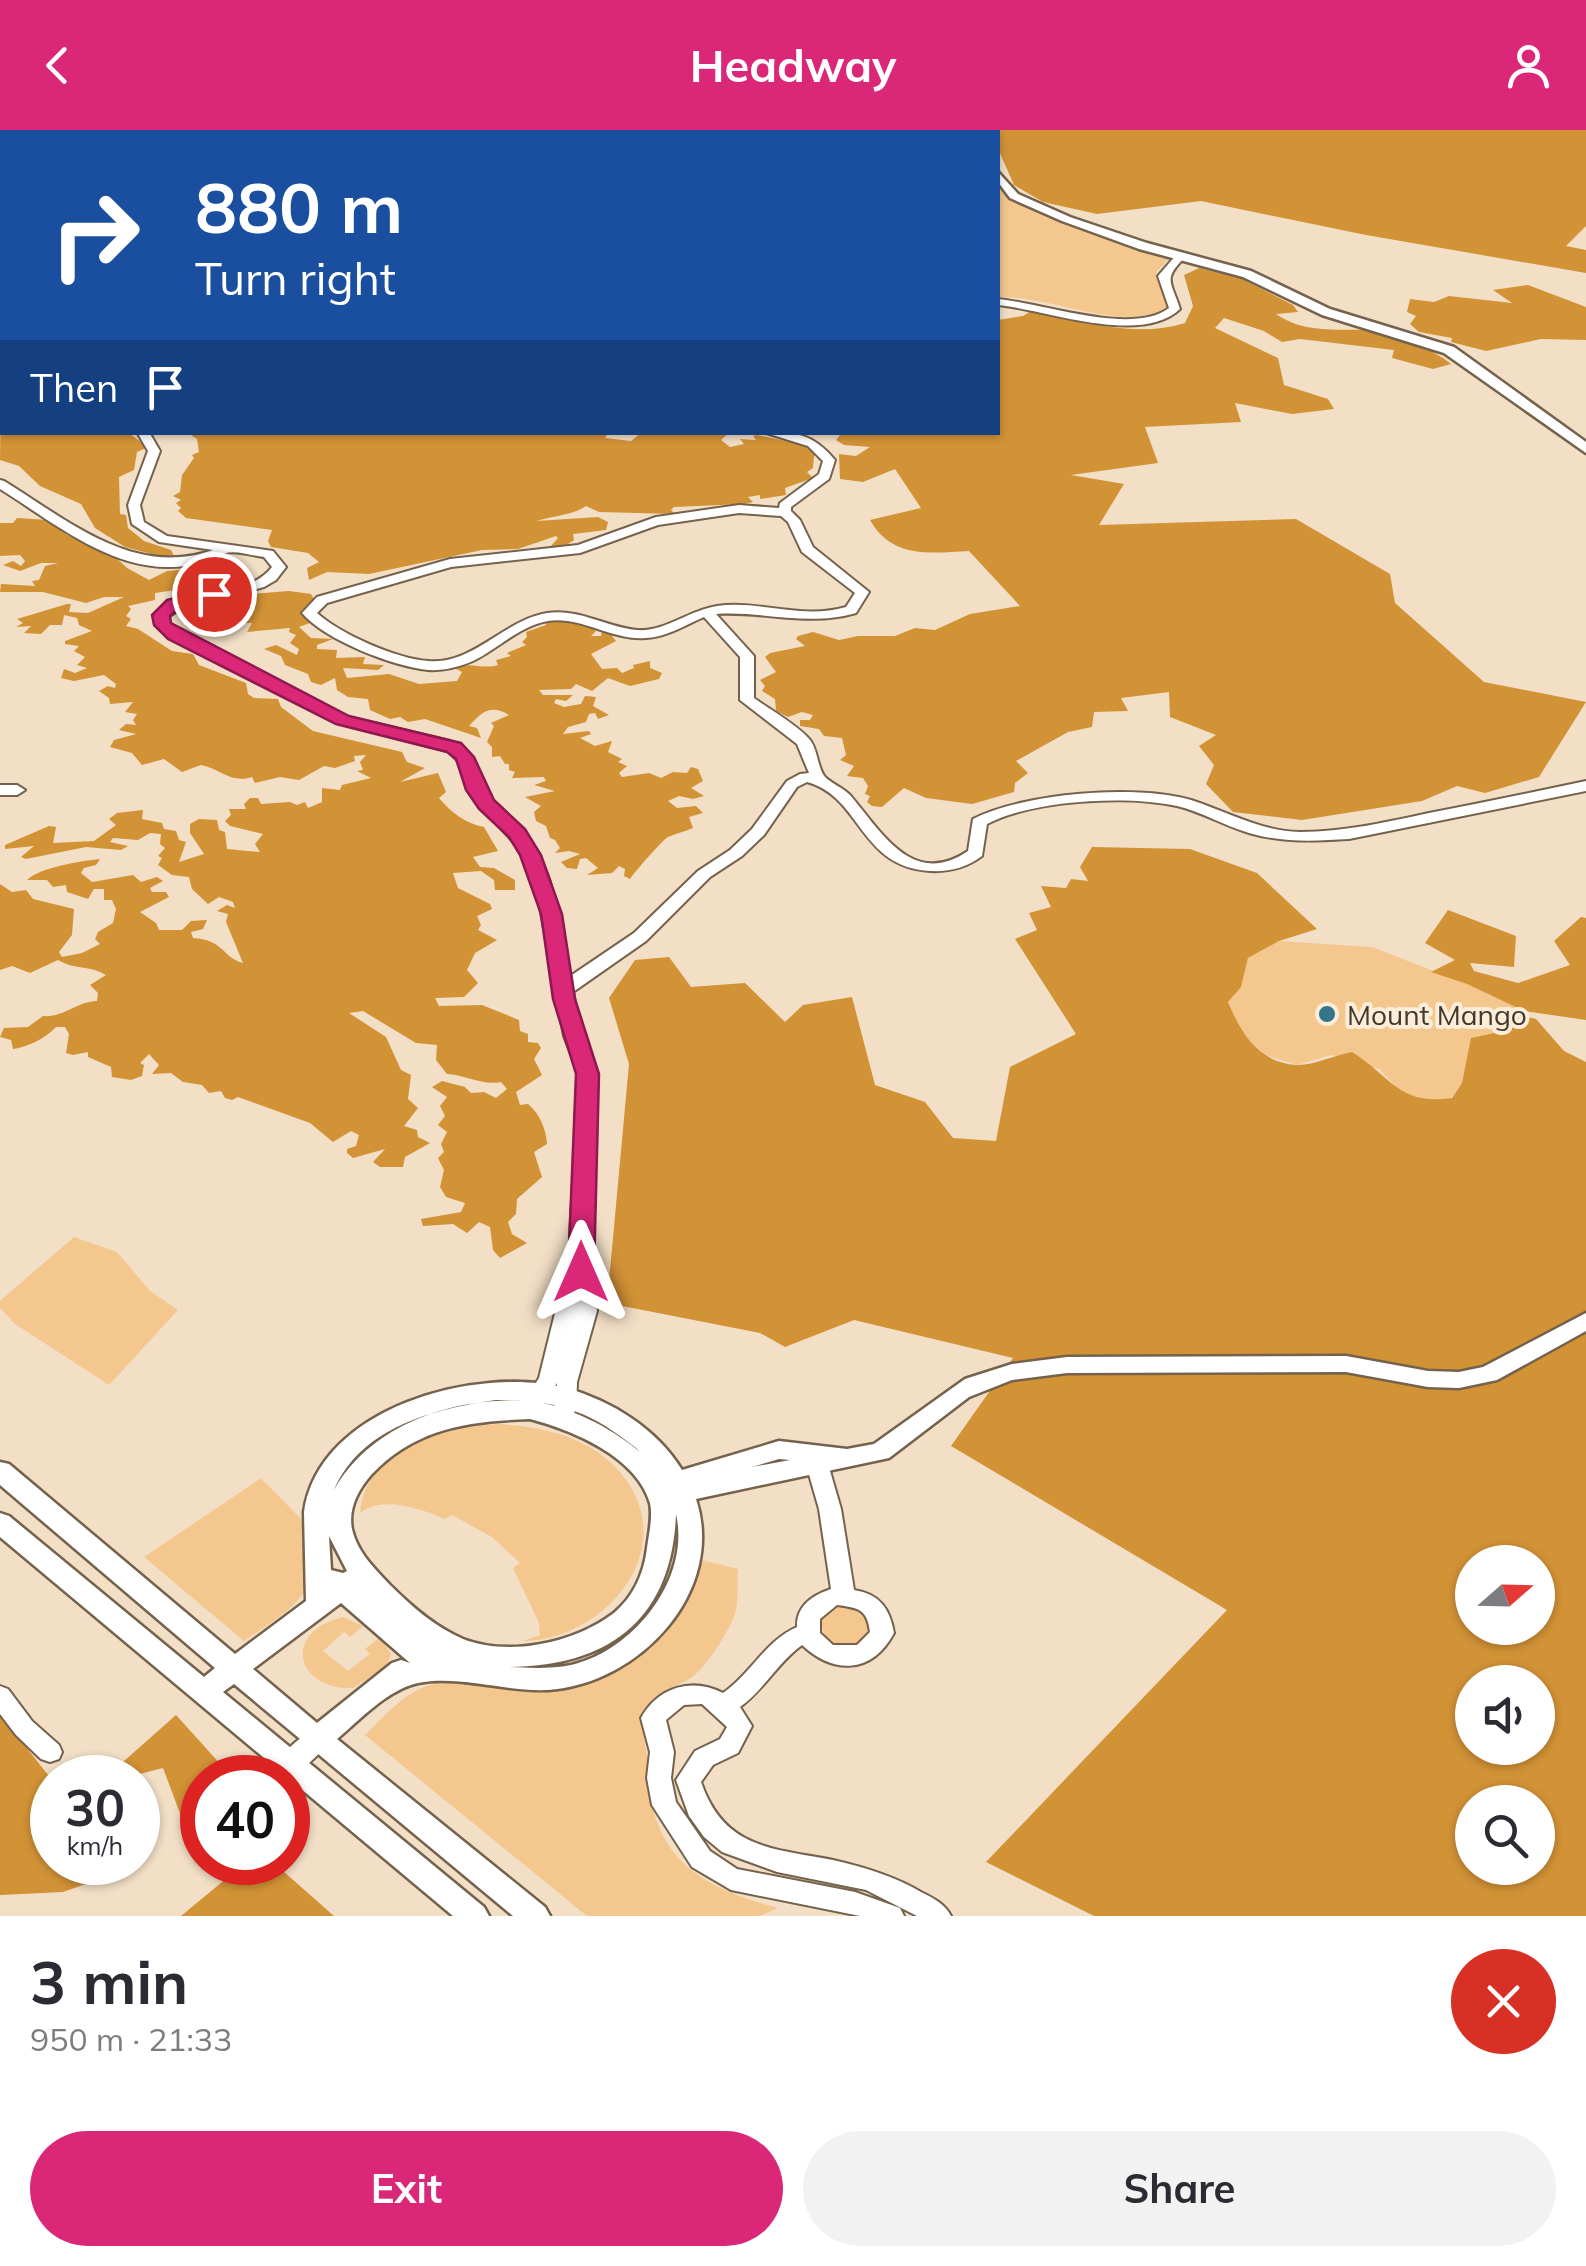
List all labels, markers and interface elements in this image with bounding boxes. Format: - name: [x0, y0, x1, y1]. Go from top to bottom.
- text: Headway: [690, 37, 896, 93]
- icon: back: [30, 38, 85, 93]
- icon: person: [1501, 38, 1556, 93]
- text: 880 m: [195, 163, 403, 251]
- icon: right: [30, 170, 160, 300]
- text: Turn right: [195, 250, 396, 306]
- icon: arrive: [138, 360, 193, 415]
- text: Then: [30, 364, 118, 412]
- pin: [172, 552, 257, 637]
- icon: arrive: [187, 567, 242, 622]
- place label: Mount Mango: [1347, 997, 1527, 1032]
- marker: Mount Mango: [1316, 1003, 1338, 1025]
- position arrow: [529, 1220, 633, 1324]
- north arrow: [1455, 1545, 1555, 1645]
- map controls: [1455, 1545, 1555, 1885]
- button: sound: [1455, 1665, 1555, 1765]
- speed limit sign: 40: [180, 1755, 310, 1885]
- text: 30: [65, 1776, 125, 1839]
- button: search: [1455, 1785, 1555, 1885]
- text: km/h: [67, 1830, 123, 1861]
- text: 3 min: [30, 1944, 188, 2019]
- button: close: [1451, 1949, 1556, 2054]
- text: 950 m · 21:33: [30, 2019, 232, 2059]
- button: Exit: [30, 2131, 783, 2246]
- button: Share: [803, 2131, 1556, 2246]

